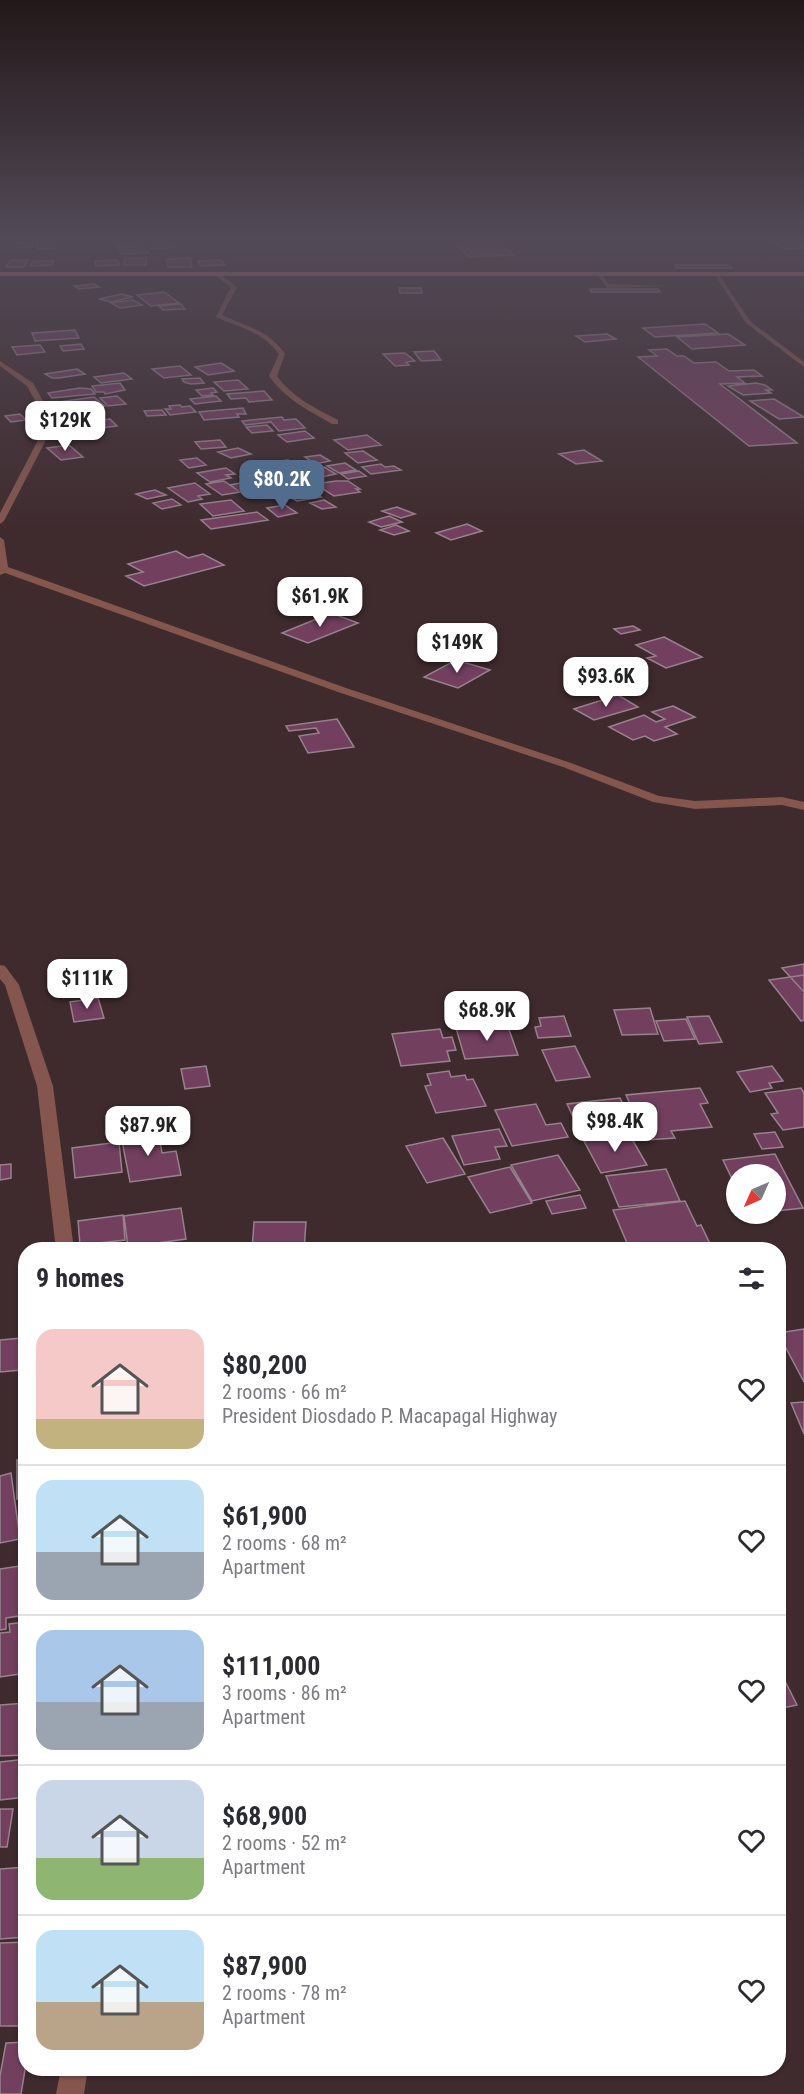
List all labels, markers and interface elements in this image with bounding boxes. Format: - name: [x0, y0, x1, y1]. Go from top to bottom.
- pin: $129K: [23, 401, 107, 452]
- text: $129K: [39, 408, 91, 432]
- pin: $80.2K: [233, 460, 331, 511]
- text: $80.2K: [253, 467, 311, 491]
- pin: $61.9K: [271, 577, 369, 628]
- text: $61.9K: [291, 584, 349, 608]
- pin: $149K: [415, 623, 499, 674]
- text: $149K: [431, 630, 483, 654]
- pin: $93.6K: [557, 657, 655, 708]
- text: $93.6K: [577, 664, 635, 688]
- pin: $111K: [45, 959, 129, 1010]
- text: $111K: [61, 966, 113, 990]
- pin: $68.9K: [438, 991, 536, 1042]
- text: $68.9K: [458, 998, 516, 1022]
- pin: $98.4K: [566, 1102, 664, 1153]
- pin: $87.9K: [99, 1106, 197, 1157]
- text: $98.4K: [586, 1109, 644, 1133]
- text: $87.9K: [119, 1113, 177, 1137]
- north arrow: [726, 1164, 786, 1224]
- map controls: [726, 1164, 786, 1224]
- icon: filters: [735, 1262, 768, 1295]
- text: 9 homes: [36, 1263, 124, 1293]
- text: $80,200: [222, 1350, 307, 1380]
- icon: home: [84, 1353, 156, 1425]
- icon: heart: [735, 1373, 768, 1406]
- text: 2 rooms · 66 m²: [222, 1380, 347, 1404]
- text: President Diosdado P. Macapagal Highway: [222, 1404, 557, 1428]
- text: $61,900: [222, 1501, 307, 1531]
- icon: home: [84, 1504, 156, 1576]
- icon: heart: [735, 1524, 768, 1557]
- text: 2 rooms · 68 m²: [222, 1531, 347, 1555]
- text: Apartment: [222, 1555, 306, 1579]
- text: $111,000: [222, 1651, 320, 1681]
- icon: home: [84, 1654, 156, 1726]
- icon: heart: [735, 1674, 768, 1707]
- text: 3 rooms · 86 m²: [222, 1681, 347, 1705]
- text: Apartment: [222, 1705, 306, 1729]
- text: $68,900: [222, 1801, 307, 1831]
- icon: home: [84, 1804, 156, 1876]
- icon: heart: [735, 1824, 768, 1857]
- text: 2 rooms · 52 m²: [222, 1831, 347, 1855]
- text: Apartment: [222, 1855, 306, 1879]
- text: $87,900: [222, 1951, 307, 1981]
- icon: home: [84, 1954, 156, 2026]
- icon: heart: [735, 1974, 768, 2007]
- text: 2 rooms · 78 m²: [222, 1981, 347, 2005]
- text: Apartment: [222, 2005, 306, 2029]

